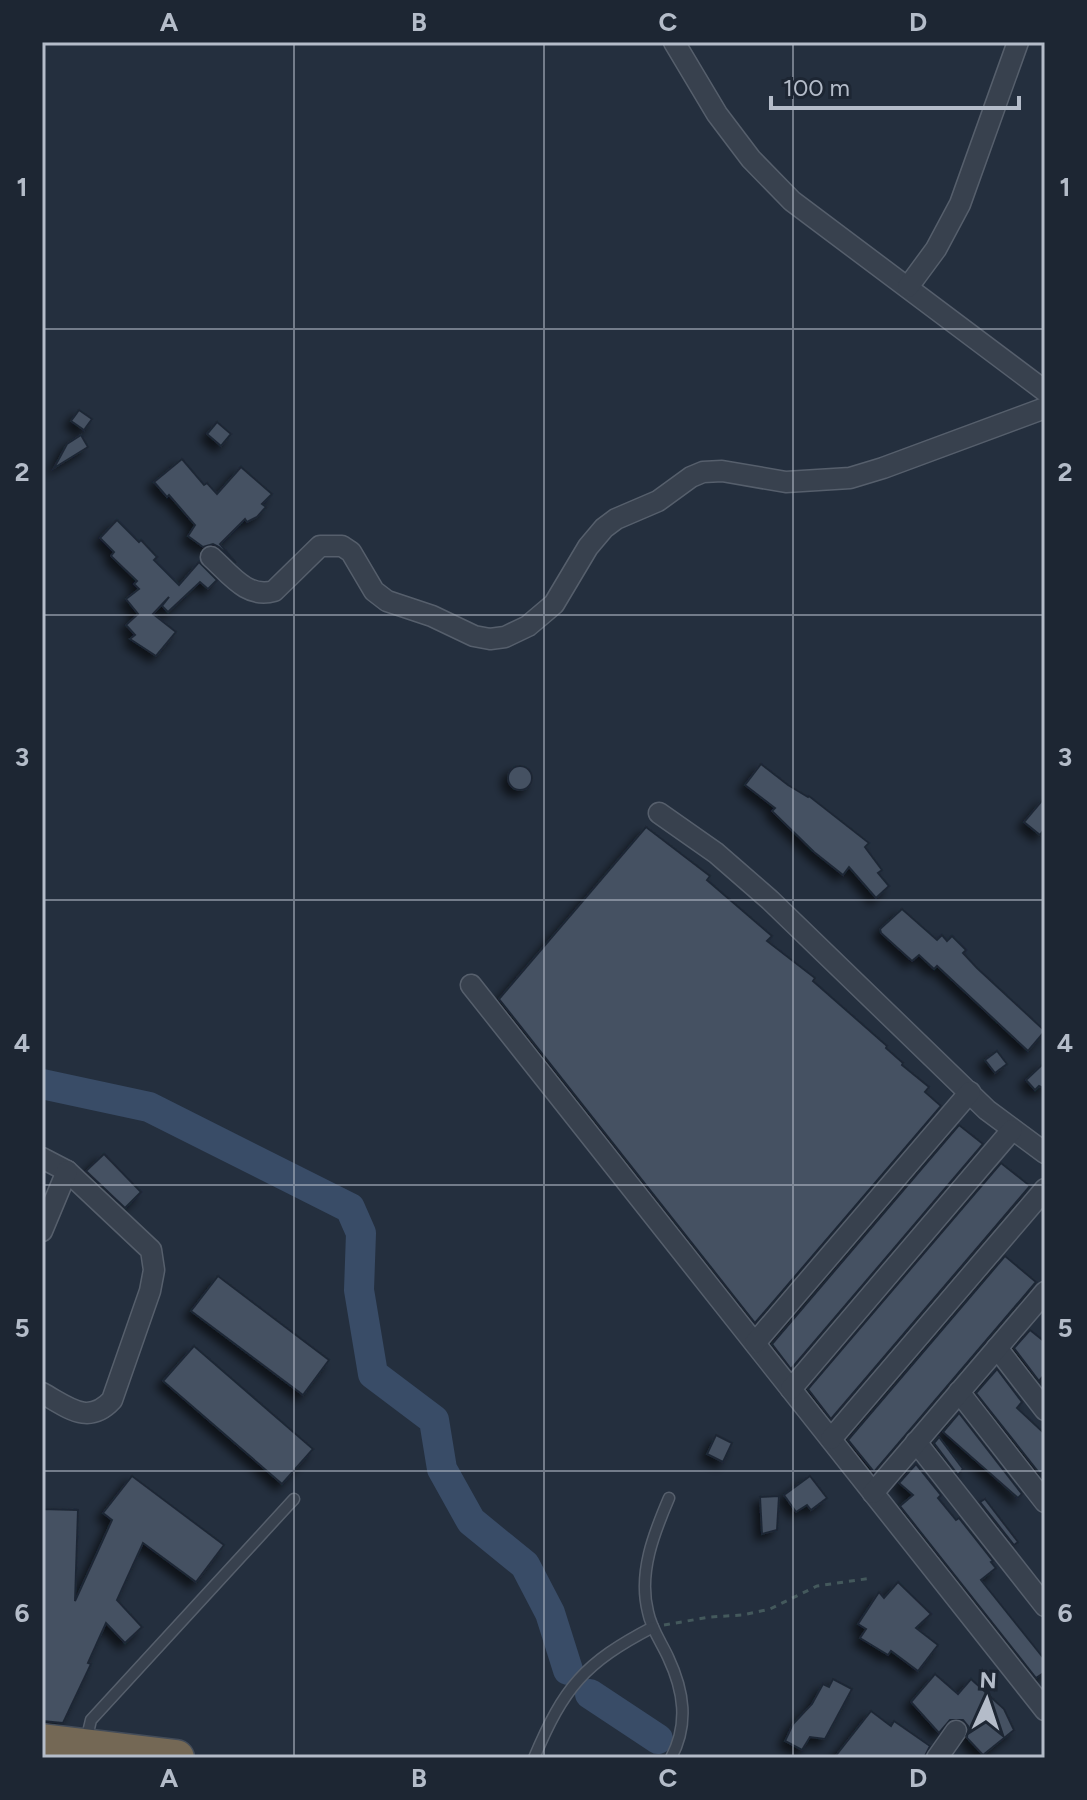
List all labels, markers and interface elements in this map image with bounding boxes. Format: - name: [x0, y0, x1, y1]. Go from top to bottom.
- text: A: [160, 6, 179, 38]
- text: B: [411, 6, 427, 38]
- text: C: [659, 6, 678, 38]
- text: D: [909, 6, 927, 38]
- scale bar: [771, 60, 1019, 110]
- text: 100 m: [783, 73, 850, 102]
- text: 1: [17, 171, 27, 203]
- text: 1: [1060, 171, 1070, 203]
- text: 2: [14, 456, 30, 488]
- text: 2: [1057, 456, 1073, 488]
- text: 3: [15, 741, 29, 773]
- text: 3: [1058, 741, 1072, 773]
- text: 4: [14, 1027, 30, 1059]
- text: 4: [1057, 1027, 1073, 1059]
- text: 5: [14, 1312, 30, 1344]
- text: 5: [1057, 1312, 1073, 1344]
- text: 6: [14, 1597, 30, 1629]
- text: 6: [1057, 1597, 1073, 1629]
- north arrow: [947, 1660, 1027, 1740]
- text: N: [979, 1667, 997, 1694]
- text: A: [160, 1762, 179, 1794]
- text: B: [411, 1762, 427, 1794]
- text: C: [659, 1762, 678, 1794]
- text: D: [909, 1762, 927, 1794]

